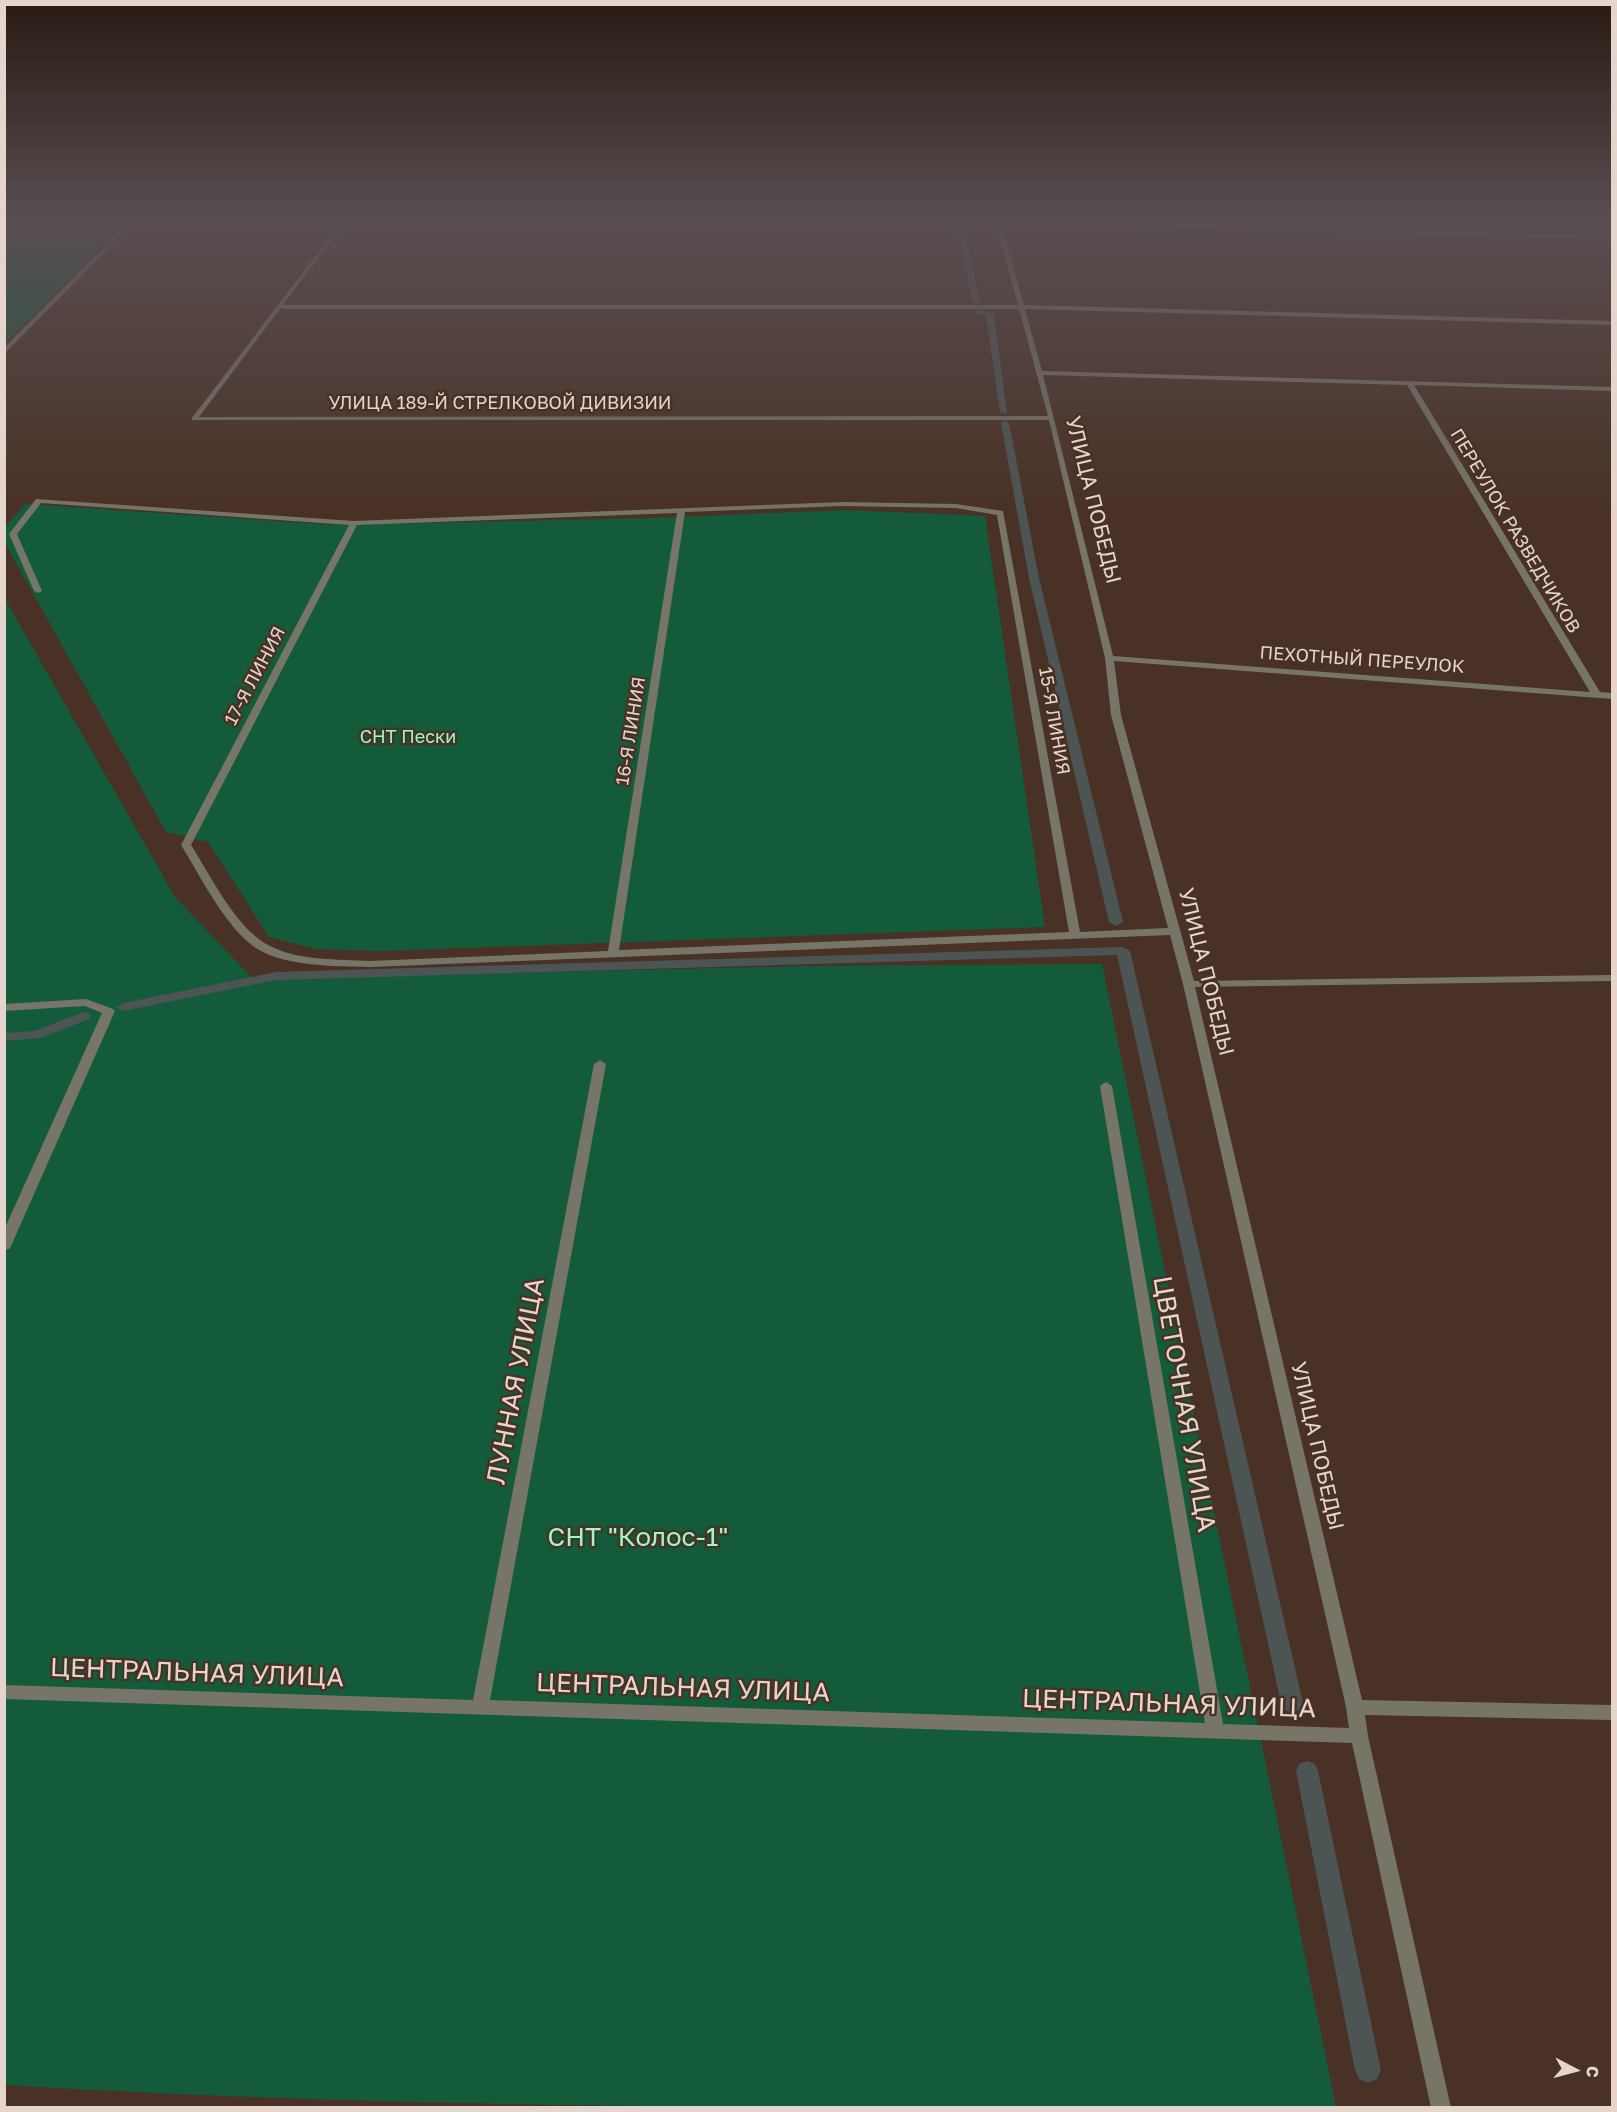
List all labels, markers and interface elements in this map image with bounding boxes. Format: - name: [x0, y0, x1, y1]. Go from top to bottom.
- street label: УЛИЦА 189-Й СТРЕЛКОВОЙ ДИВИЗИИ: [328, 392, 672, 414]
- street label: УЛИЦА ПОБЕДЫ: [1060, 414, 1126, 586]
- street label: ПЕРЕУЛОК РАЗВЕДЧИКОВ: [1445, 425, 1585, 637]
- street label: 17-Я ЛИНИЯ: [220, 623, 290, 729]
- street label: ПЕХОТНЫЙ ПЕРЕУЛОК: [1259, 642, 1465, 678]
- street label: 15-Я ЛИНИЯ: [1034, 665, 1074, 777]
- street label: 16-Я ЛИНИЯ: [612, 675, 650, 787]
- park label: СНТ Пески: [360, 726, 456, 748]
- street label: УЛИЦА ПОБЕДЫ: [1173, 886, 1239, 1058]
- street label: ЦВЕТОЧНАЯ УЛИЦА: [1146, 1274, 1222, 1534]
- street label: ЛУННАЯ УЛИЦА: [481, 1275, 551, 1487]
- street label: УЛИЦА ПОБЕДЫ: [1285, 1359, 1349, 1533]
- park label: СНТ "Колос-1": [548, 1522, 728, 1554]
- street label: ЦЕНТРАЛЬНАЯ УЛИЦА: [50, 1652, 344, 1694]
- street label: ЦЕНТРАЛЬНАЯ УЛИЦА: [536, 1667, 830, 1709]
- street label: ЦЕНТРАЛЬНАЯ УЛИЦА: [1022, 1683, 1316, 1725]
- north arrow: [1545, 2040, 1605, 2100]
- text: С: [1582, 2065, 1603, 2079]

